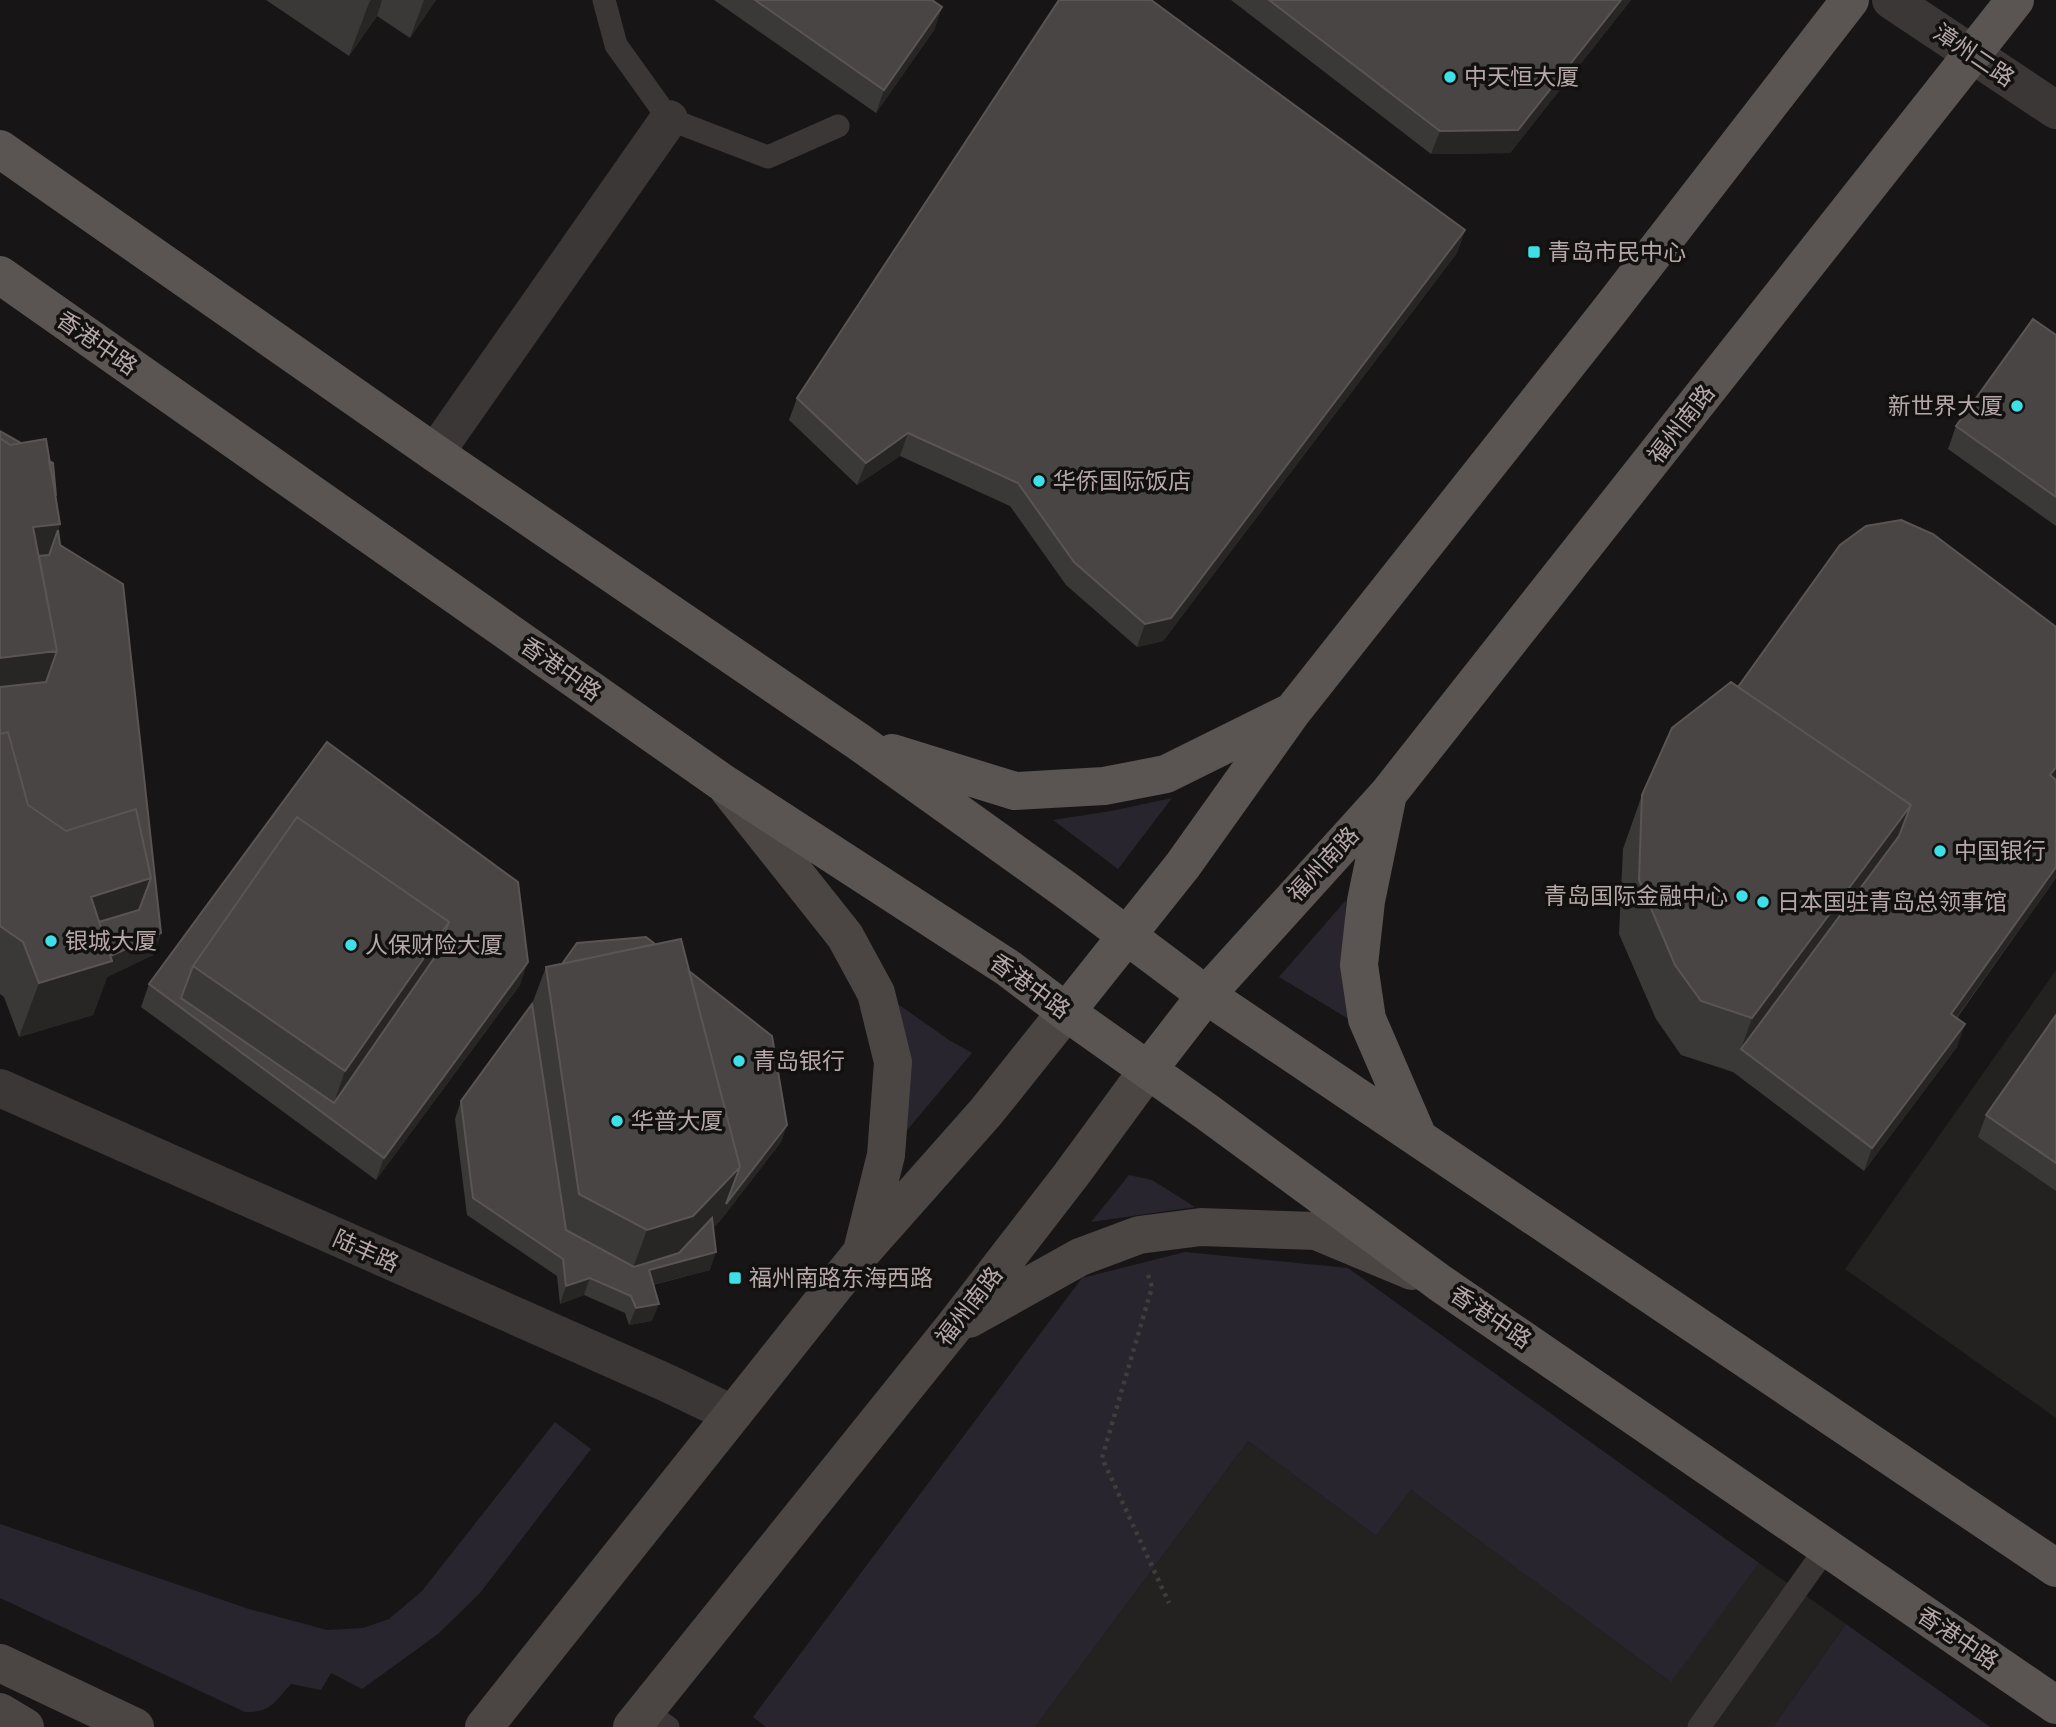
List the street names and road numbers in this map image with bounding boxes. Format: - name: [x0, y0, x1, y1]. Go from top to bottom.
- street label: 漳州二路: [1929, 18, 2019, 91]
- street label: 香港中路: [52, 306, 142, 379]
- street label: 福州南路: [1642, 380, 1719, 468]
- street label: 香港中路: [516, 632, 606, 705]
- street label: 福州南路: [1282, 821, 1363, 906]
- street label: 香港中路: [986, 948, 1075, 1023]
- street label: 陆丰路: [330, 1225, 403, 1276]
- street label: 福州南路: [930, 1262, 1007, 1350]
- street label: 香港中路: [1446, 1280, 1536, 1353]
- street label: 香港中路: [1913, 1601, 2003, 1674]

